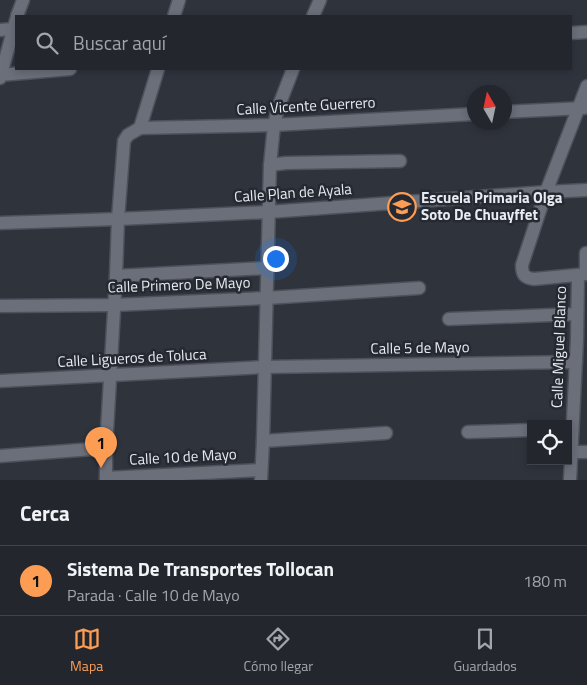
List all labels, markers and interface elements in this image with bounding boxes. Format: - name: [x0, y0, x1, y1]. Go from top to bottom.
- search box: [15, 15, 572, 70]
- text: Buscar aquí: [73, 28, 166, 57]
- icon: search: [33, 29, 61, 57]
- north arrow: [467, 85, 512, 130]
- street label: Calle Vicente Guerrero: [236, 90, 376, 121]
- street label: Calle Plan de Ayala: [233, 177, 353, 208]
- place label: Escuela Primaria Olga Soto De Chuayffet: [421, 186, 563, 226]
- school or university icon: Escuela Primaria Olga Soto De Chuayffet: [387, 192, 417, 222]
- your location: [263, 246, 289, 272]
- street label: Calle Primero De Mayo: [107, 271, 251, 298]
- street label: Calle Miguel Blanco: [545, 286, 572, 408]
- street label: Calle 5 de Mayo: [370, 335, 470, 360]
- street label: Calle Ligueros de Toluca: [57, 342, 208, 373]
- map controls: [527, 420, 572, 465]
- button: locate: [527, 420, 572, 465]
- pin: 1: [85, 427, 117, 468]
- street label: Calle 10 de Mayo: [129, 442, 237, 471]
- text: Cerca: [20, 497, 70, 529]
- text: Sistema De Transportes Tollocan: [67, 554, 334, 583]
- text: 1: [32, 569, 40, 593]
- text: 180 m: [523, 569, 567, 593]
- text: Parada · Calle 10 de Mayo: [67, 583, 240, 607]
- tab: Mapa: [70, 625, 103, 676]
- tab: Cómo llegar: [244, 625, 313, 676]
- tab: Guardados: [453, 625, 517, 676]

